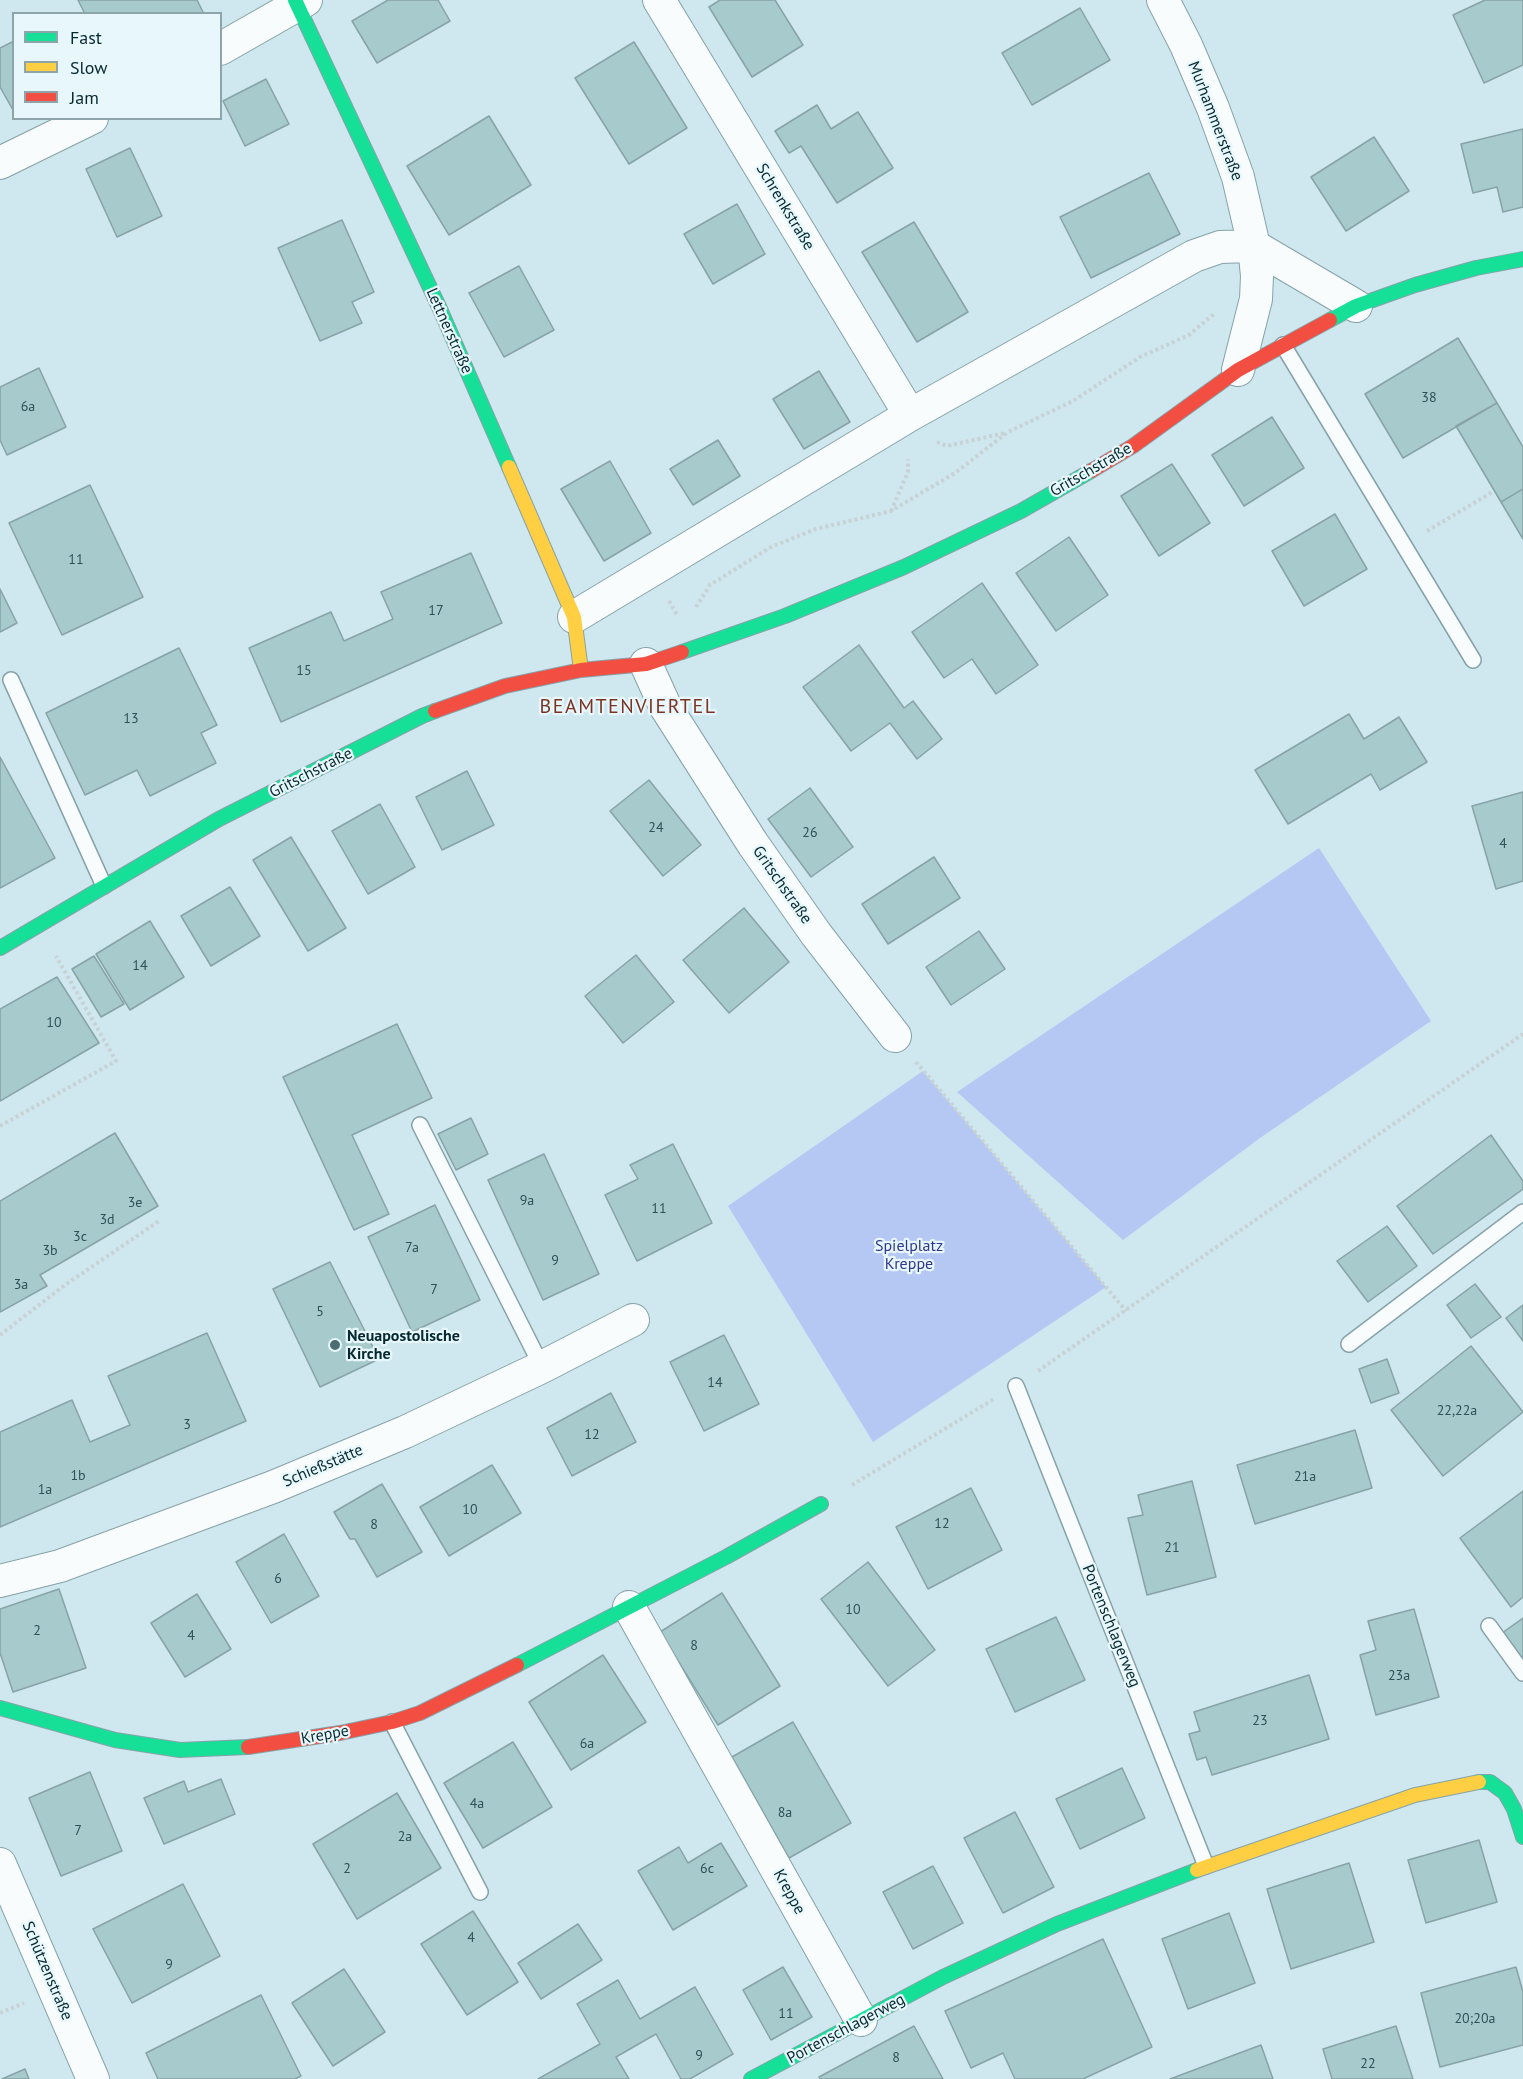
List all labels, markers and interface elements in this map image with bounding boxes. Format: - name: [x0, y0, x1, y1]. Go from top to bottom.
- legend: [12, 12, 222, 120]
- text: Fast: [70, 26, 102, 49]
- text: Slow: [70, 56, 108, 79]
- street label: Murhammerstraße: [1183, 59, 1247, 183]
- text: Jam: [70, 86, 99, 109]
- street label: Schrenkstraße: [752, 160, 818, 254]
- street label: Lettnerstraße: [422, 285, 476, 377]
- house number: 38: [1421, 390, 1437, 406]
- house number: 6a: [21, 399, 35, 415]
- street label: Gritschstraße: [1047, 439, 1135, 501]
- house number: 11: [68, 552, 84, 568]
- house number: 17: [428, 603, 444, 619]
- house number: 15: [296, 663, 312, 679]
- district label: BEAMTENVIERTEL: [540, 695, 716, 719]
- house number: 13: [123, 711, 139, 727]
- street label: Gritschstraße: [266, 744, 356, 802]
- house number: 24: [648, 820, 664, 836]
- house number: 26: [802, 825, 818, 841]
- house number: 4: [1499, 836, 1507, 852]
- street label: Gritschstraße: [748, 842, 816, 928]
- house number: 14: [132, 958, 148, 974]
- house number: 10: [46, 1015, 62, 1031]
- house number: 9a: [520, 1193, 534, 1209]
- house number: 3e: [128, 1195, 142, 1211]
- house number: 11: [651, 1201, 667, 1217]
- house number: 3d: [99, 1212, 115, 1228]
- house number: 3c: [73, 1229, 87, 1245]
- park label: Spielplatz Kreppe: [875, 1236, 943, 1274]
- house number: 7a: [405, 1240, 419, 1256]
- house number: 3b: [42, 1243, 58, 1259]
- house number: 9: [551, 1253, 559, 1269]
- house number: 3a: [14, 1277, 28, 1293]
- house number: 7: [430, 1282, 438, 1298]
- house number: 5: [316, 1304, 324, 1320]
- place label: Neuapostolische Kirche: [347, 1326, 460, 1364]
- marker: Neuapostolische Kirche: [328, 1338, 342, 1352]
- house number: 14: [707, 1375, 723, 1391]
- house number: 22,22a: [1437, 1403, 1477, 1419]
- house number: 3: [183, 1417, 191, 1433]
- house number: 12: [584, 1427, 600, 1443]
- street label: Schießstätte: [280, 1441, 366, 1491]
- house number: 1b: [70, 1468, 86, 1484]
- house number: 21a: [1294, 1469, 1316, 1485]
- house number: 1a: [38, 1482, 52, 1498]
- house number: 10: [462, 1502, 478, 1518]
- house number: 12: [934, 1516, 950, 1532]
- house number: 8: [370, 1517, 378, 1533]
- house number: 21: [1164, 1540, 1180, 1556]
- street label: Portenschlagerweg: [1078, 1562, 1144, 1690]
- house number: 6: [274, 1571, 282, 1587]
- house number: 10: [845, 1602, 861, 1618]
- house number: 2: [33, 1623, 41, 1639]
- house number: 4: [187, 1628, 195, 1644]
- house number: 8: [690, 1638, 698, 1654]
- house number: 23a: [1388, 1668, 1410, 1684]
- house number: 23: [1252, 1713, 1268, 1729]
- street label: Kreppe: [300, 1721, 350, 1749]
- house number: 6a: [580, 1736, 594, 1752]
- house number: 4a: [470, 1796, 484, 1812]
- house number: 8a: [778, 1805, 792, 1821]
- house number: 7: [74, 1823, 82, 1839]
- house number: 2a: [398, 1829, 412, 1845]
- house number: 2: [343, 1861, 351, 1877]
- house number: 6c: [700, 1861, 714, 1877]
- street label: Kreppe: [769, 1866, 809, 1918]
- street label: Schützenstraße: [18, 1919, 76, 2023]
- house number: 4: [467, 1930, 475, 1946]
- house number: 9: [165, 1957, 173, 1973]
- street label: Portenschlagerweg: [784, 1990, 908, 2068]
- house number: 11: [778, 2006, 794, 2022]
- house number: 20;20a: [1454, 2011, 1496, 2027]
- house number: 9: [695, 2048, 703, 2064]
- house number: 8: [892, 2050, 900, 2066]
- house number: 22: [1360, 2056, 1376, 2072]

